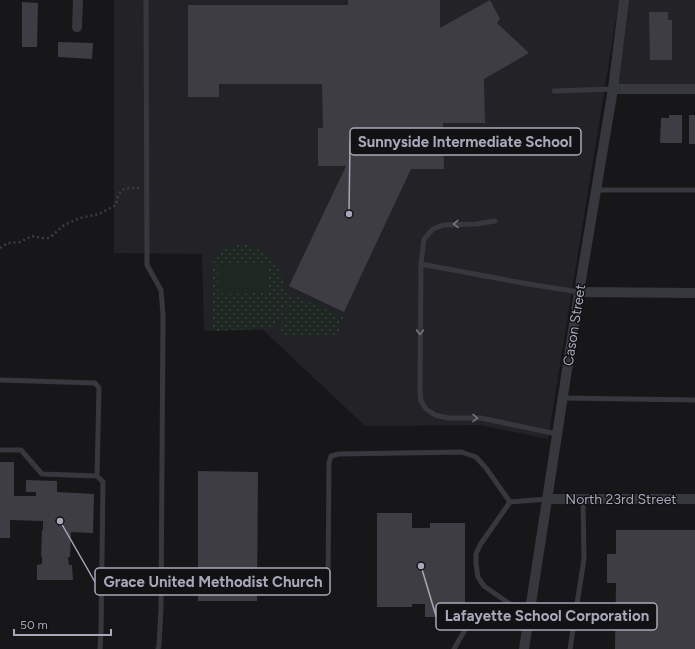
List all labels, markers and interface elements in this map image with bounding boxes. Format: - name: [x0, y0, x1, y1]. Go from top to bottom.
- callout: Sunnyside Intermediate School: [350, 128, 581, 155]
- text: Sunnyside Intermediate School: [358, 133, 572, 151]
- one-way arrow: [453, 220, 459, 228]
- street label: Cason Street: [560, 283, 589, 367]
- one-way arrow: [416, 329, 424, 335]
- one-way arrow: [472, 414, 478, 422]
- street label: North 23rd Street: [565, 491, 677, 508]
- callout: Grace United Methodist Church: [95, 568, 330, 595]
- text: Grace United Methodist Church: [104, 573, 322, 591]
- callout: Lafayette School Corporation: [436, 603, 657, 630]
- text: Lafayette School Corporation: [445, 607, 649, 625]
- scale bar: [14, 611, 111, 637]
- text: 50 m: [20, 618, 48, 632]

